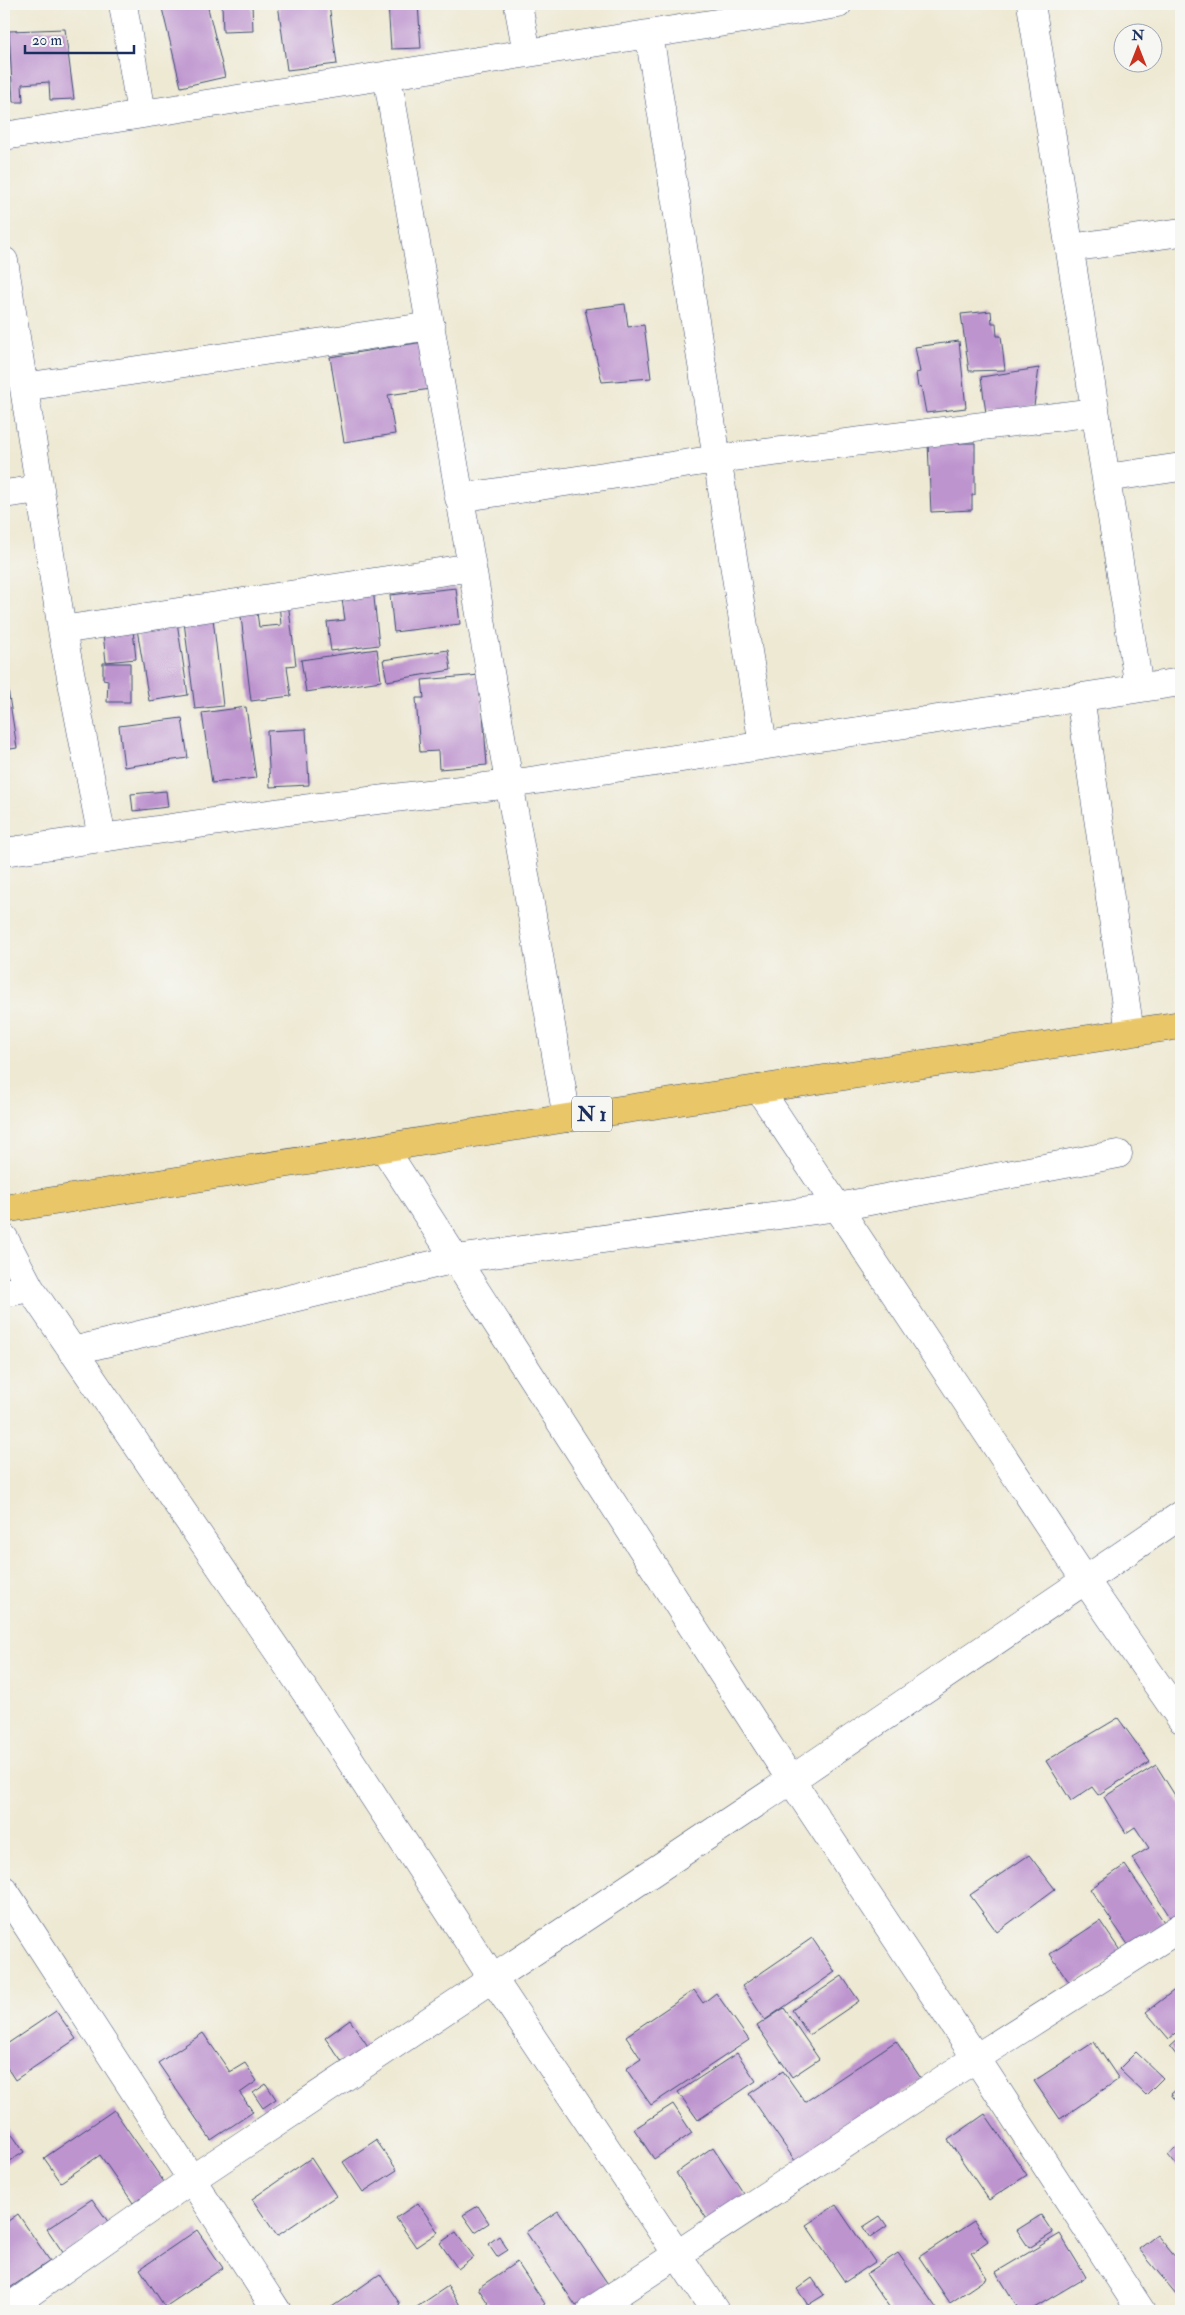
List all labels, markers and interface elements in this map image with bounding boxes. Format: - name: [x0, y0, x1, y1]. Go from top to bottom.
- scale bar: [25, 22, 134, 54]
- north arrow: [1112, 22, 1162, 72]
- text: N: [1131, 27, 1145, 44]
- text: 20 m: [32, 31, 62, 50]
- road number: N 1: [572, 1096, 612, 1132]

